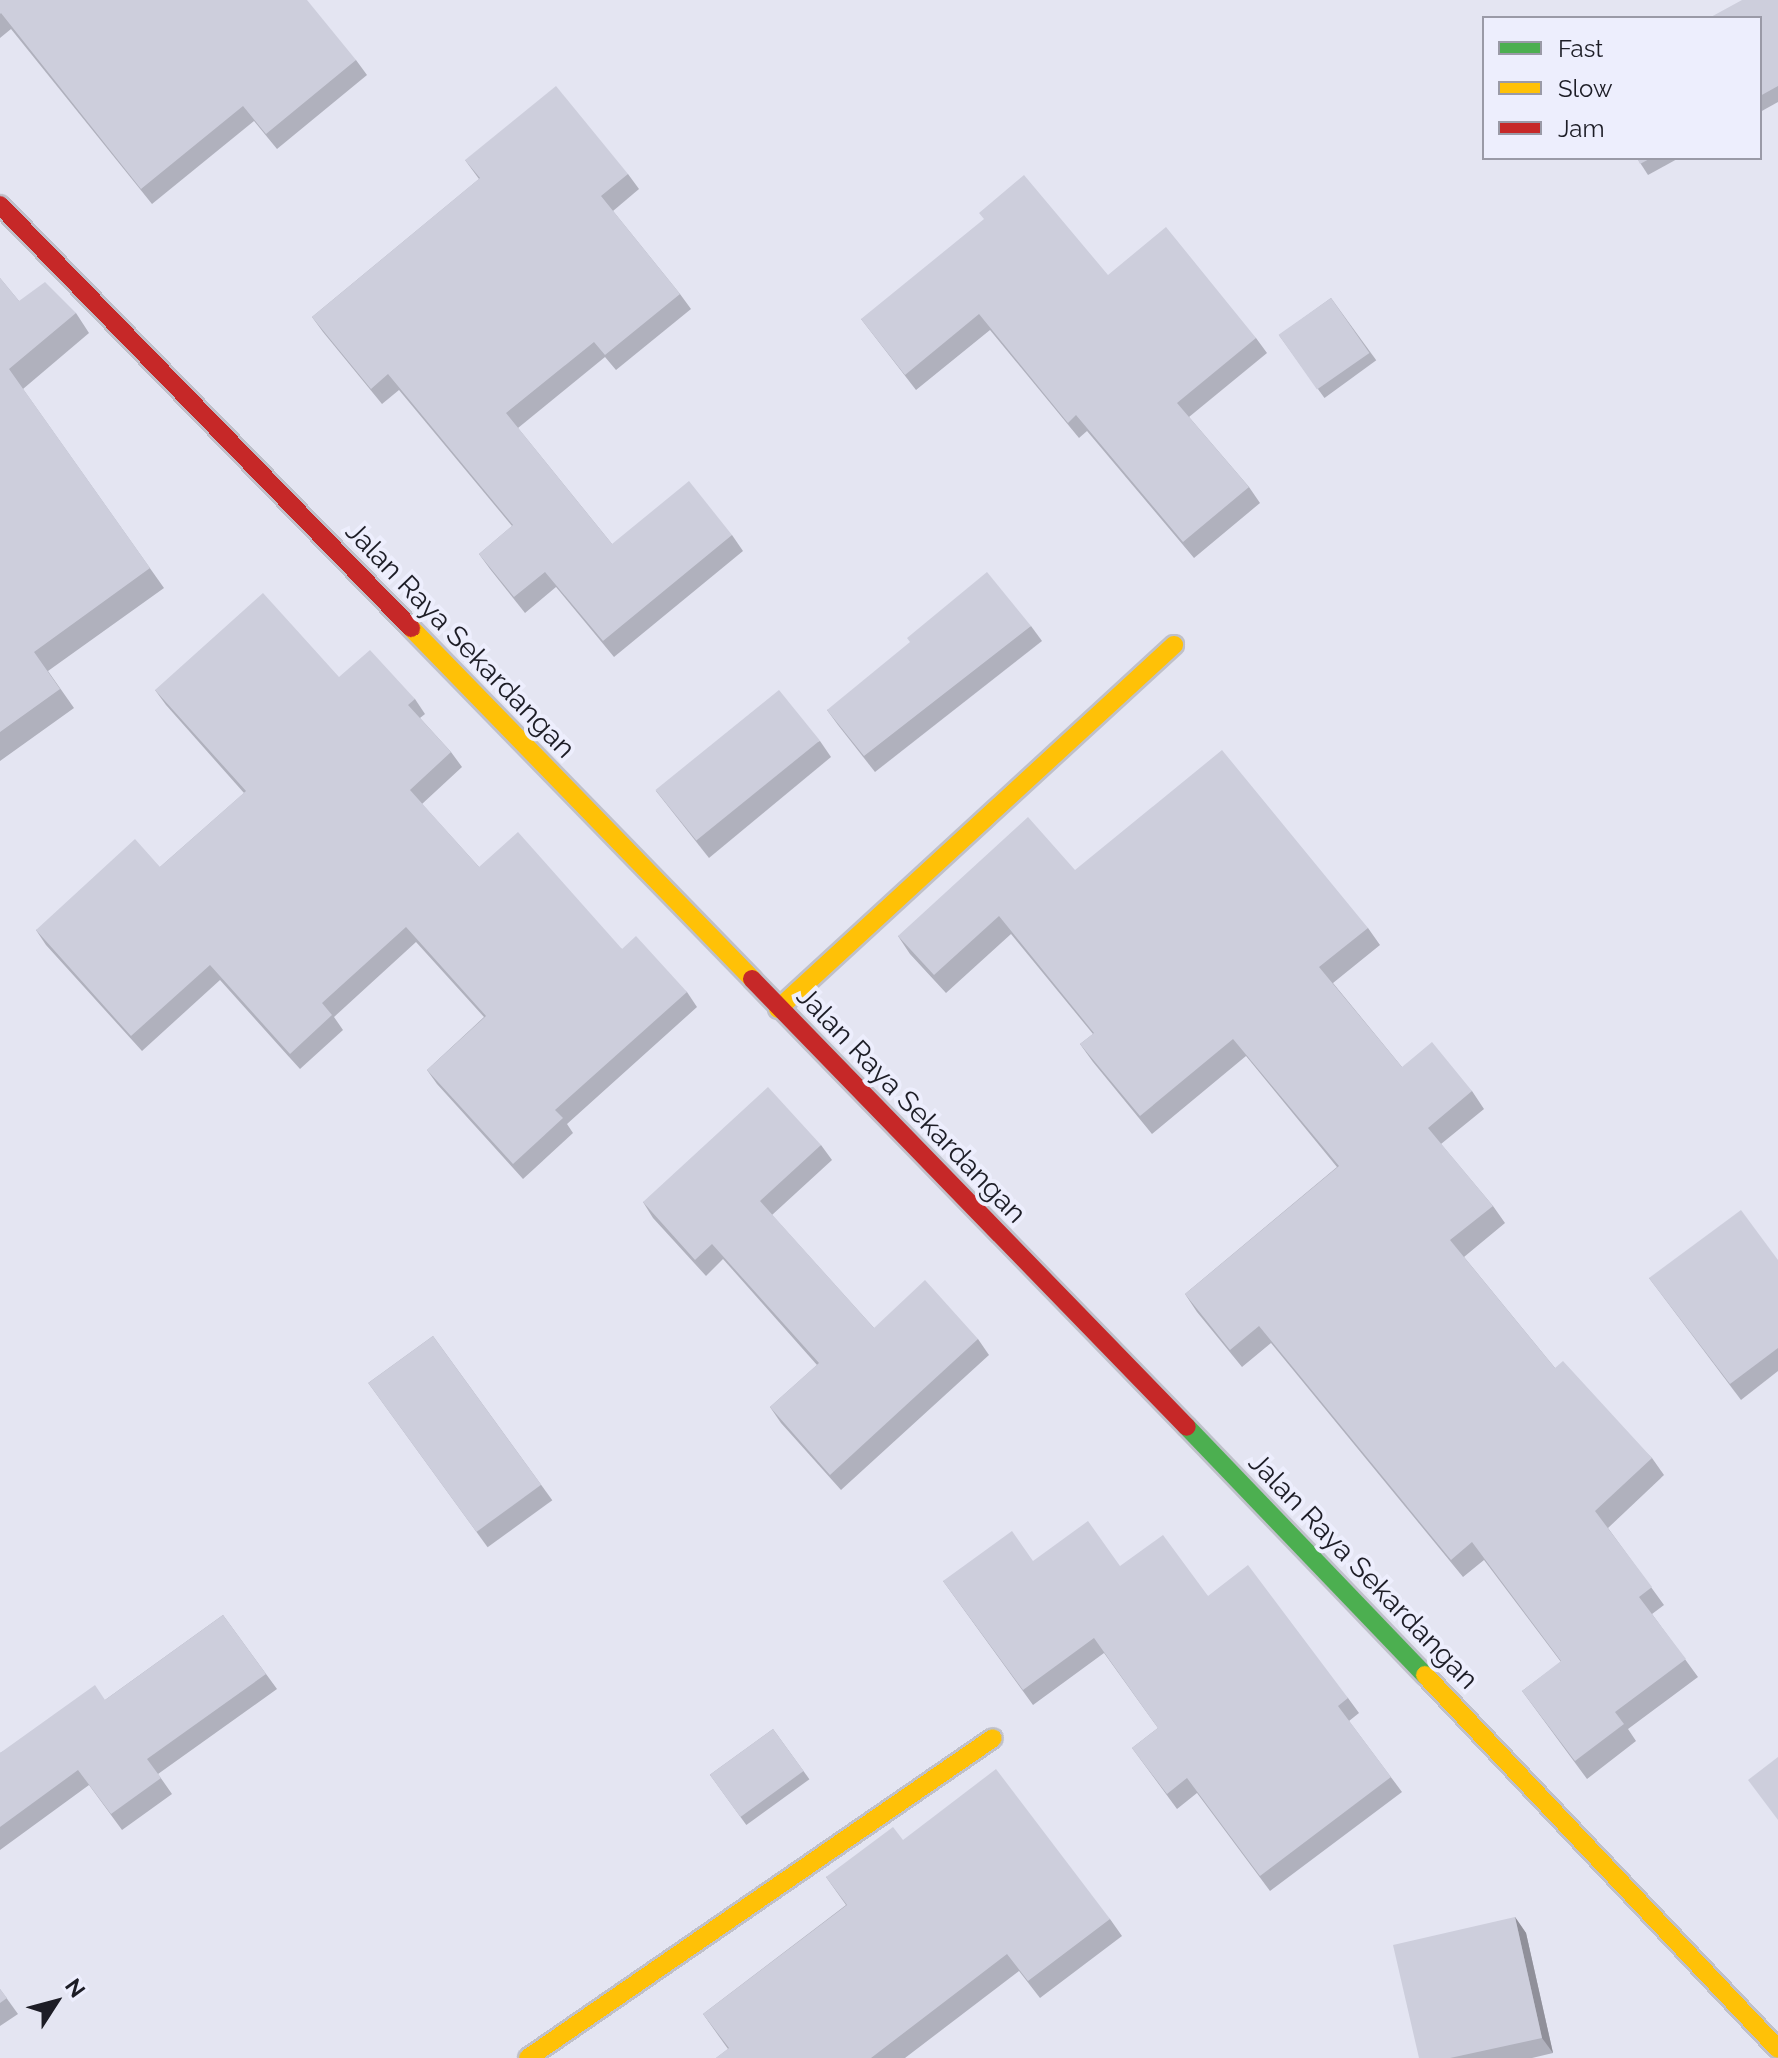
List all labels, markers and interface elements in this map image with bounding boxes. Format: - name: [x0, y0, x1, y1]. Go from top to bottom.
- legend: [1482, 16, 1762, 160]
- text: Fast: [1558, 34, 1603, 63]
- text: Slow: [1558, 74, 1612, 103]
- text: Jam: [1558, 114, 1604, 143]
- street label: Jalan Raya Sekardangan: [338, 515, 582, 765]
- street label: Jalan Raya Sekardangan: [789, 980, 1033, 1230]
- street label: Jalan Raya Sekardangan: [1241, 1446, 1485, 1696]
- north arrow: [16, 1962, 96, 2042]
- text: N: [60, 1973, 91, 2002]

